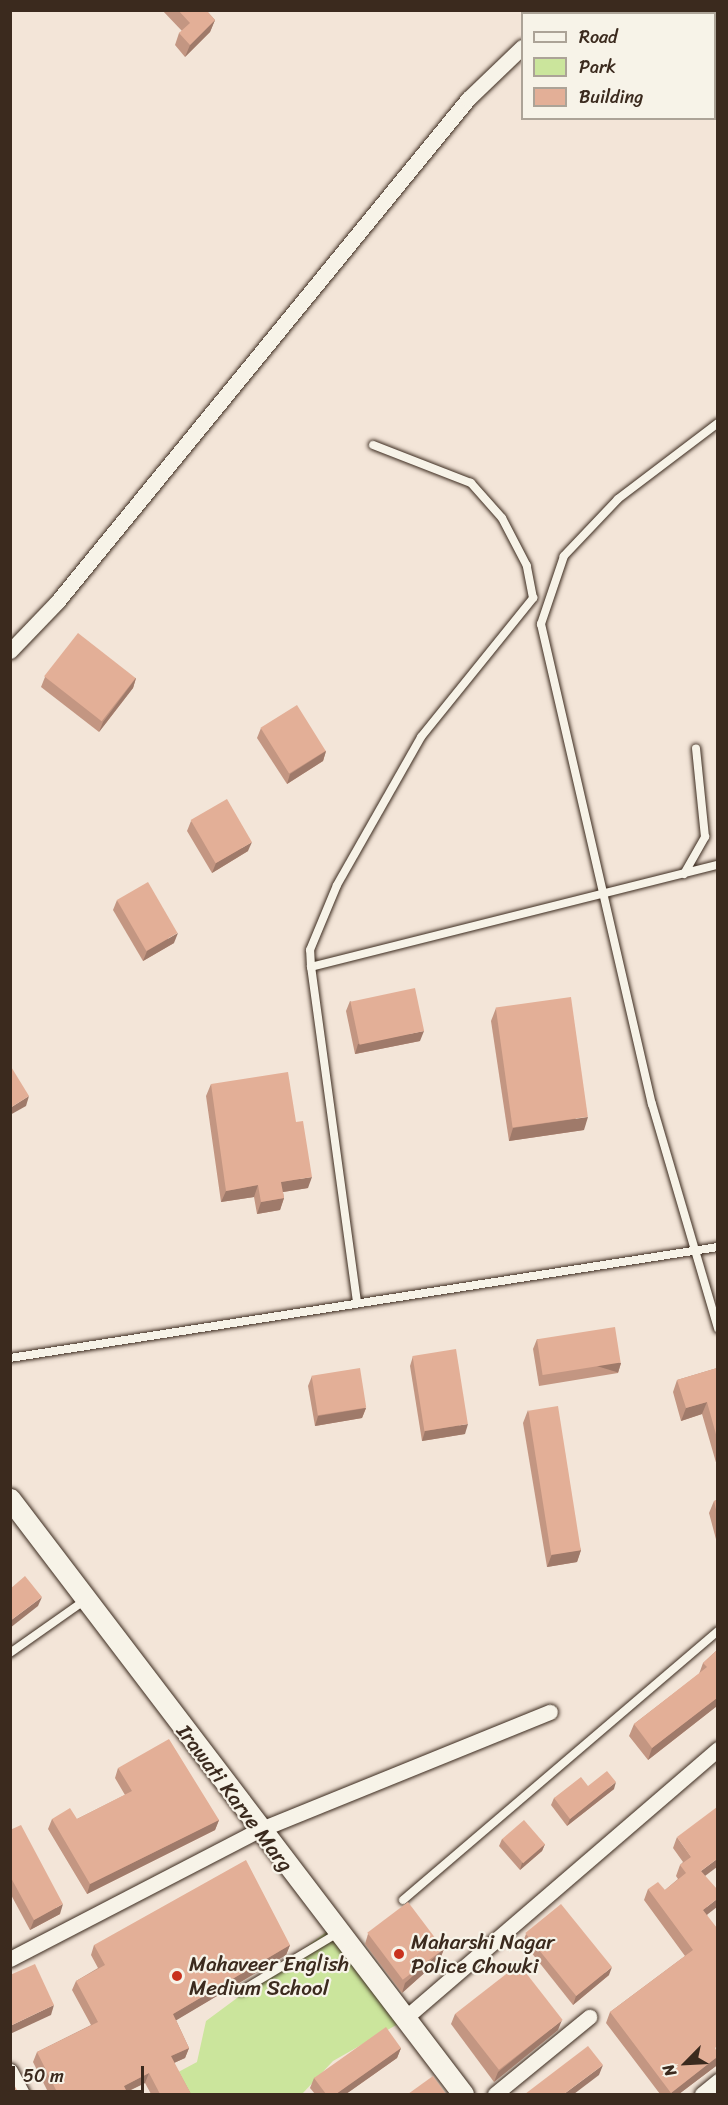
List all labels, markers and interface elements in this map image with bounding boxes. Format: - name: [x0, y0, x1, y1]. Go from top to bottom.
- legend: [521, 12, 716, 120]
- text: Road: [579, 21, 618, 53]
- text: Park: [579, 51, 616, 83]
- text: Building: [579, 81, 643, 113]
- street label: Irawati Karve Marg: [172, 1720, 298, 1876]
- place label: Maharshi Nagar Police Chowki: [411, 1929, 555, 1979]
- marker: Maharshi Nagar Police Chowki: [392, 1947, 406, 1961]
- place label: Mahaveer English Medium School: [189, 1951, 349, 2001]
- marker: Mahaveer English Medium School: [170, 1969, 184, 1983]
- north arrow: [656, 2033, 716, 2093]
- scale bar: [15, 2054, 147, 2092]
- text: 50 m: [23, 2060, 64, 2092]
- text: N: [654, 2060, 685, 2081]

